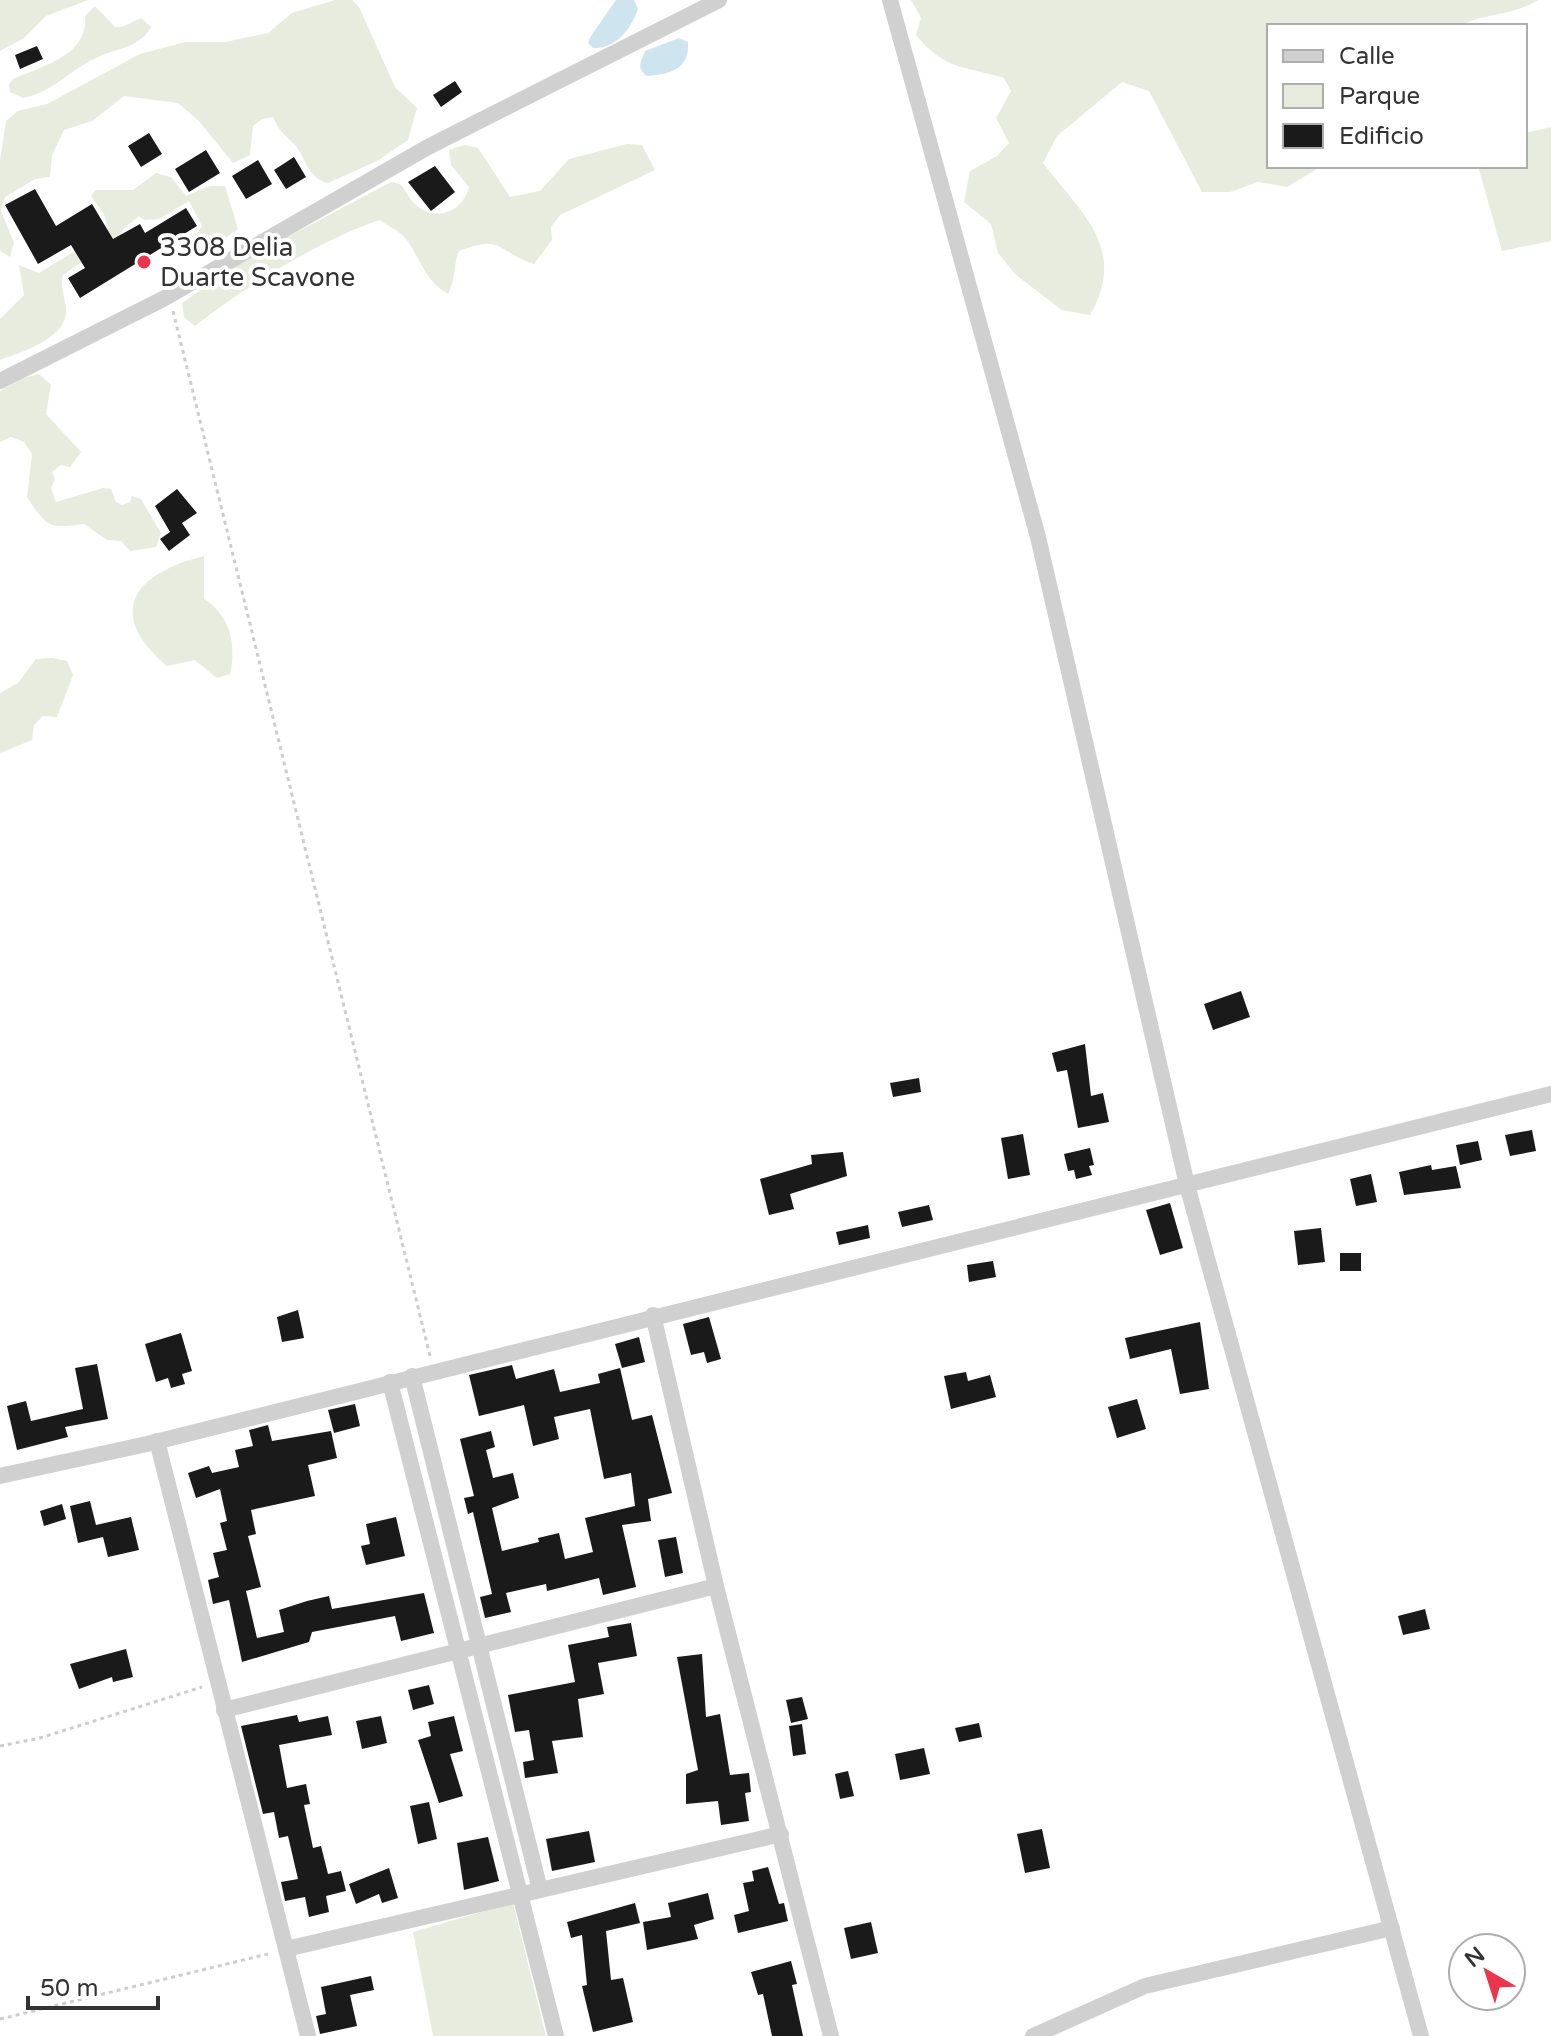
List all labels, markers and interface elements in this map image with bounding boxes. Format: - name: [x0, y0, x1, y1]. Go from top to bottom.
- legend: [1267, 24, 1527, 168]
- text: Calle: [1339, 42, 1395, 71]
- text: Parque: [1339, 82, 1420, 111]
- text: Edificio: [1339, 122, 1424, 151]
- place label: 3308 Delia Duarte Scavone: [160, 232, 355, 293]
- marker: 3308 Delia Duarte Scavone: [135, 253, 153, 271]
- north arrow: [1447, 1932, 1527, 2012]
- text: N: [1460, 1942, 1490, 1973]
- scale bar: [28, 1960, 158, 2010]
- text: 50 m: [40, 1974, 98, 2003]

